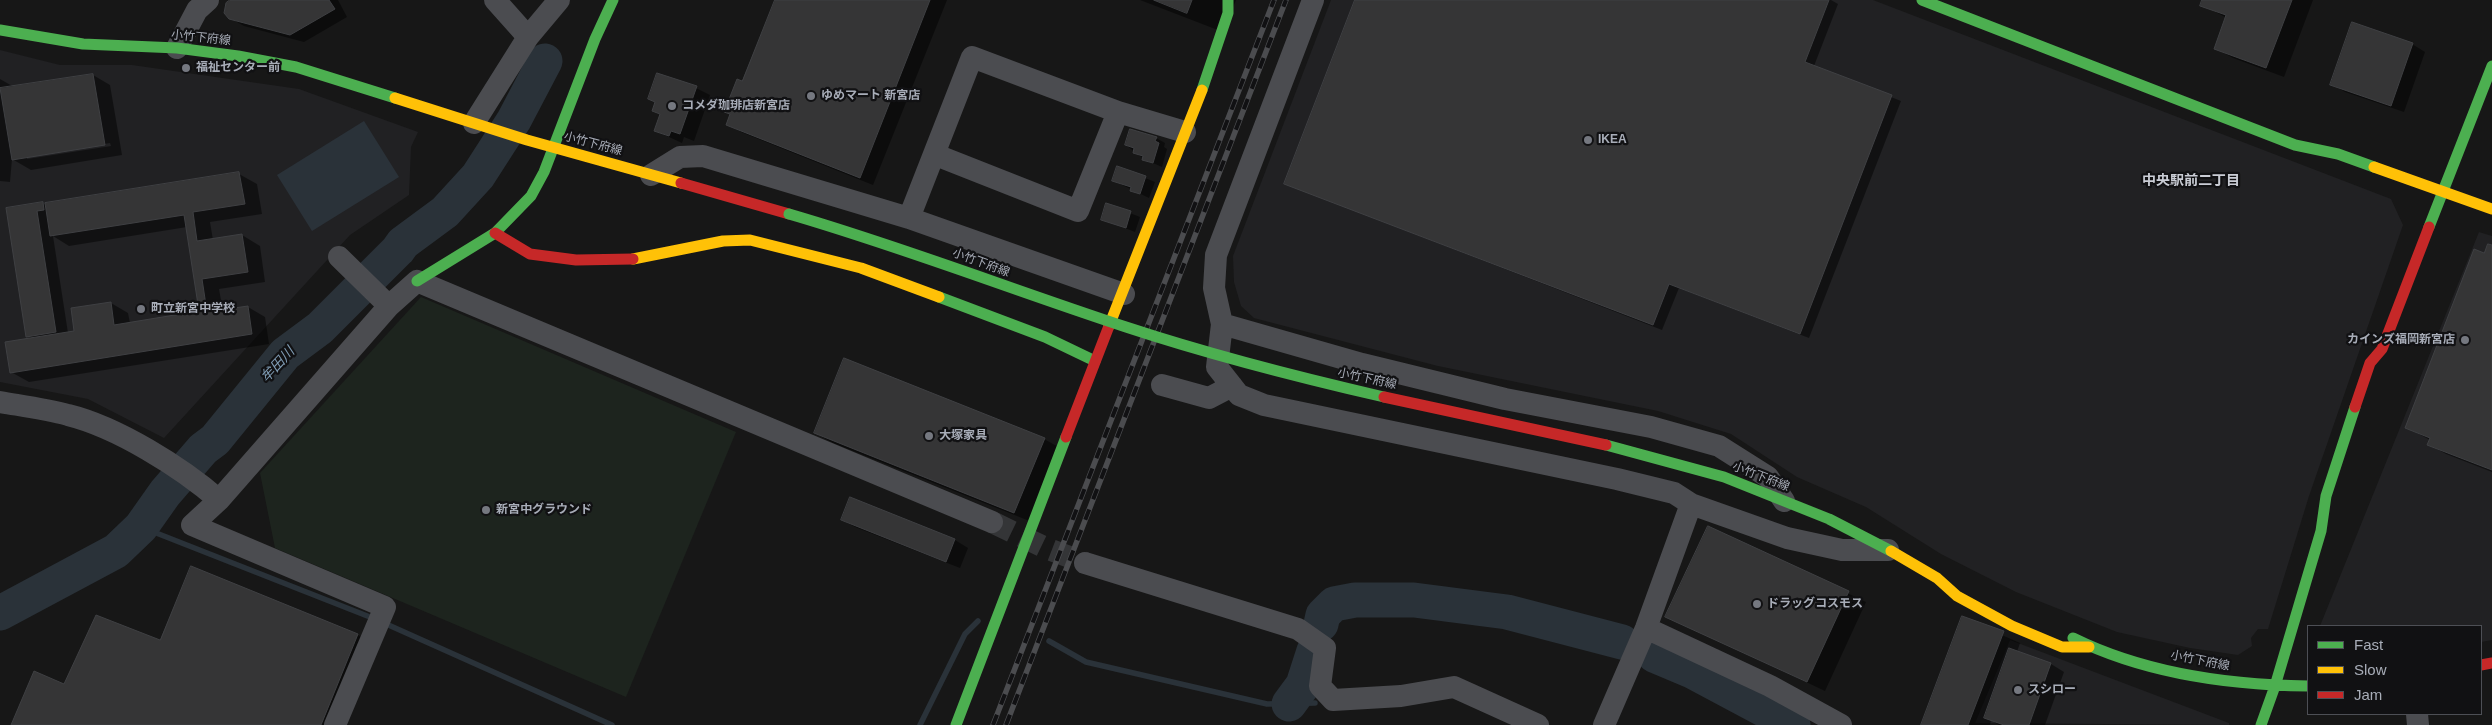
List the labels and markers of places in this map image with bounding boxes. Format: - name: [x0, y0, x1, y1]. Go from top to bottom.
- place label: 福祉センター前: [196, 61, 280, 75]
- marker: 福祉センター前: [180, 62, 192, 74]
- place label: ゆめマート 新宮店: [821, 89, 920, 103]
- marker: ゆめマート 新宮店: [805, 90, 817, 102]
- place label: コメダ珈琲店新宮店: [682, 99, 790, 113]
- marker: コメダ珈琲店新宮店: [666, 100, 678, 112]
- place label: IKEA: [1598, 133, 1627, 147]
- marker: IKEA: [1582, 134, 1594, 146]
- place label: 町立新宮中学校: [151, 302, 235, 316]
- marker: 町立新宮中学校: [135, 303, 147, 315]
- place label: カインズ福岡新宮店: [2347, 333, 2455, 347]
- marker: カインズ福岡新宮店: [2459, 334, 2471, 346]
- place label: 大塚家具: [939, 429, 987, 443]
- marker: 大塚家具: [923, 430, 935, 442]
- place label: 新宮中グラウンド: [496, 503, 592, 517]
- marker: 新宮中グラウンド: [480, 504, 492, 516]
- place label: ドラッグコスモス: [1767, 597, 1863, 611]
- marker: ドラッグコスモス: [1751, 598, 1763, 610]
- place label: スシロー: [2028, 683, 2076, 697]
- marker: スシロー: [2012, 684, 2024, 696]

